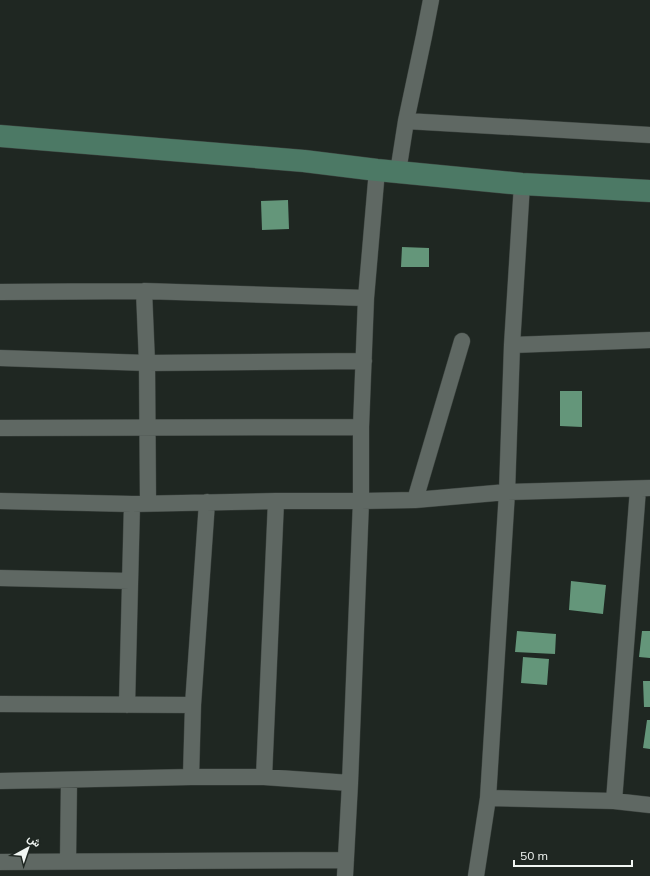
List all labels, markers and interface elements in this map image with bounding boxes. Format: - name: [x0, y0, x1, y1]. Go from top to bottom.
- north arrow: [8, 828, 48, 868]
- text: ش: [25, 831, 44, 850]
- scale bar: [514, 842, 632, 868]
- text: 50 m: [520, 848, 548, 863]

